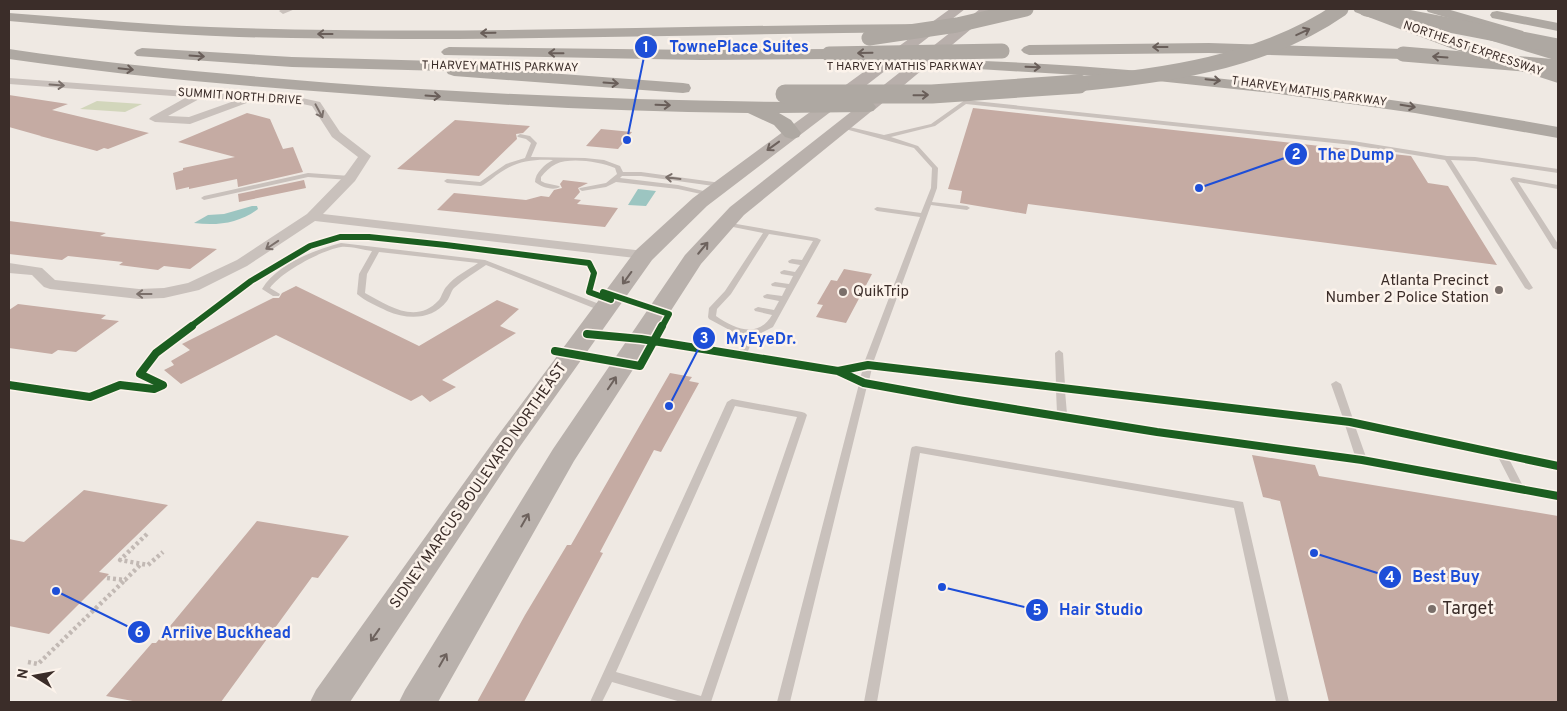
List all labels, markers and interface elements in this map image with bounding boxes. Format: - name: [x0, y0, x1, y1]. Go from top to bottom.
- street label: NORTHEAST EXPRESSWAY: [1401, 18, 1545, 81]
- one-way arrow: [1296, 27, 1311, 37]
- one-way arrow: [480, 28, 496, 38]
- one-way arrow: [317, 29, 334, 39]
- callout: TownePlace Suites: [634, 31, 818, 62]
- text: TownePlace Suites: [669, 38, 809, 58]
- text: 1: [643, 39, 649, 58]
- one-way arrow: [1152, 43, 1168, 52]
- one-way arrow: [549, 48, 565, 58]
- one-way arrow: [858, 48, 874, 58]
- one-way arrow: [189, 52, 205, 61]
- one-way arrow: [1432, 52, 1448, 61]
- street label: T HARVEY MATHIS PARKWAY: [421, 58, 579, 76]
- street label: T HARVEY MATHIS PARKWAY: [827, 59, 984, 75]
- one-way arrow: [1025, 63, 1041, 72]
- one-way arrow: [118, 64, 134, 74]
- street label: T HARVEY MATHIS PARKWAY: [1230, 73, 1388, 111]
- one-way arrow: [1204, 75, 1220, 85]
- one-way arrow: [602, 78, 618, 87]
- one-way arrow: [49, 80, 65, 89]
- street label: SUMMIT NORTH DRIVE: [177, 85, 303, 109]
- one-way arrow: [912, 90, 929, 100]
- one-way arrow: [425, 91, 441, 101]
- one-way arrow: [655, 100, 671, 110]
- one-way arrow: [1400, 102, 1416, 112]
- one-way arrow: [314, 104, 324, 119]
- callout: The Dump: [1283, 139, 1404, 170]
- one-way arrow: [767, 141, 780, 152]
- text: 2: [1291, 146, 1301, 165]
- text: The Dump: [1318, 146, 1394, 166]
- one-way arrow: [665, 173, 681, 183]
- one-way arrow: [265, 240, 279, 250]
- one-way arrow: [697, 242, 708, 255]
- one-way arrow: [622, 271, 632, 285]
- place label: Atlanta Precinct Number 2 Police Station: [1325, 272, 1489, 308]
- place label: QuikTrip: [853, 283, 909, 302]
- marker: Atlanta Precinct Number 2 Police Station: [1493, 284, 1505, 296]
- marker: QuikTrip: [837, 286, 849, 298]
- one-way arrow: [137, 289, 153, 299]
- callout: MyEyeDr.: [691, 322, 806, 353]
- text: 3: [700, 330, 709, 349]
- text: MyEyeDr.: [726, 330, 796, 350]
- street label: SIDNEY MARCUS BOULEVARD NORTHEAST: [386, 359, 572, 613]
- one-way arrow: [607, 376, 618, 390]
- one-way arrow: [521, 514, 531, 528]
- callout: Best Buy: [1378, 561, 1490, 592]
- text: Best Buy: [1412, 568, 1480, 588]
- text: 4: [1385, 569, 1395, 588]
- callout: Hair Studio: [1024, 594, 1153, 625]
- place label: Target: [1442, 598, 1494, 621]
- text: Hair Studio: [1059, 601, 1143, 621]
- text: 5: [1032, 602, 1042, 621]
- marker: Target: [1426, 603, 1438, 615]
- callout: Arriive Buckhead: [126, 616, 301, 647]
- text: 6: [134, 624, 144, 643]
- text: Arriive Buckhead: [161, 624, 291, 644]
- one-way arrow: [370, 628, 380, 642]
- north arrow: [10, 651, 60, 701]
- one-way arrow: [438, 653, 448, 668]
- text: N: [14, 667, 33, 680]

